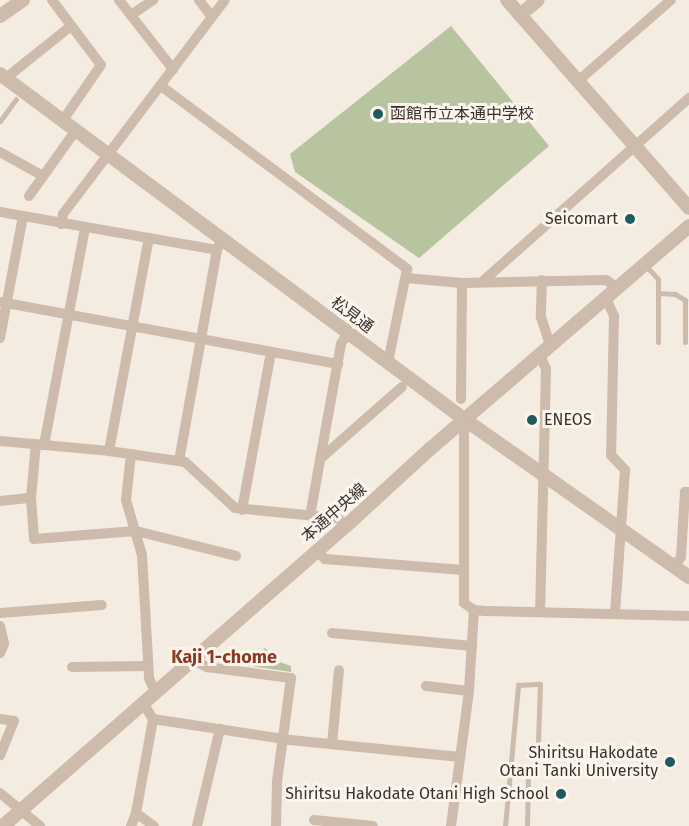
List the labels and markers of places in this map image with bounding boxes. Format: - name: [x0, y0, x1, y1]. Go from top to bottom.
- place label: 函館市立本通中学校: [390, 104, 534, 124]
- marker: 函館市立本通中学校: [371, 107, 385, 121]
- place label: Seicomart: [545, 209, 618, 229]
- marker: Seicomart: [623, 212, 637, 226]
- place label: ENEOS: [544, 410, 592, 430]
- marker: ENEOS: [525, 413, 539, 427]
- place label: Shiritsu Hakodate Otani Tanki University: [499, 743, 658, 781]
- marker: Shiritsu Hakodate Otani Tanki University: [663, 755, 677, 769]
- place label: Shiritsu Hakodate Otani High School: [285, 784, 549, 804]
- marker: Shiritsu Hakodate Otani High School: [554, 787, 568, 801]

